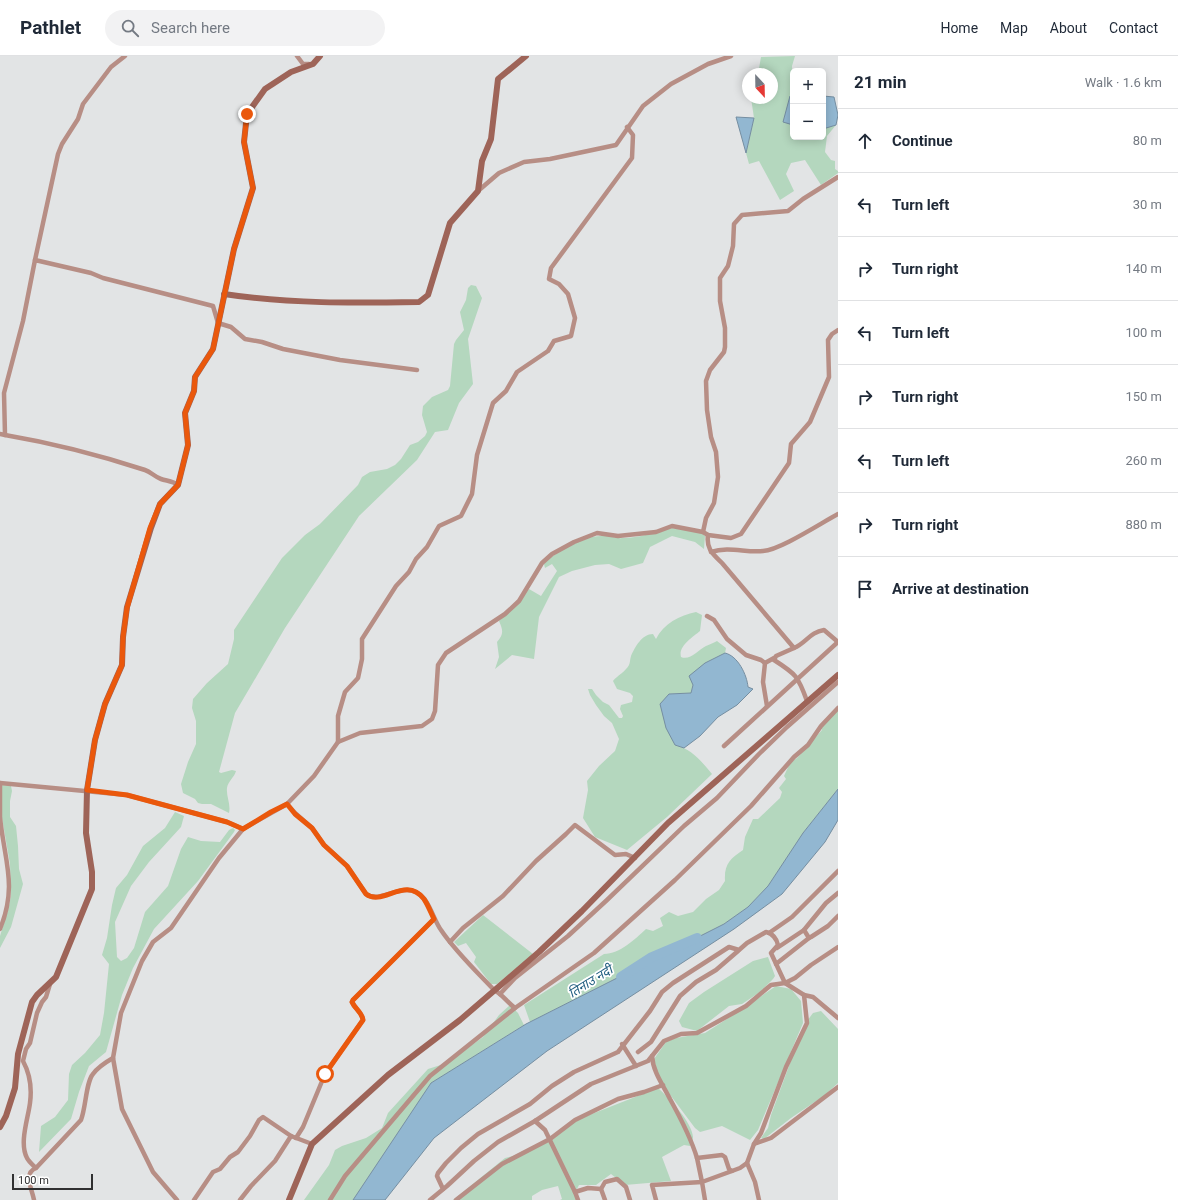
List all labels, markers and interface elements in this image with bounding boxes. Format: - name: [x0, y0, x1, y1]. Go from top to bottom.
- search box: [105, 10, 385, 46]
- text: Pathlet: [20, 16, 81, 39]
- icon: search: [119, 17, 141, 39]
- text: Search here: [151, 19, 230, 37]
- text: Home: [940, 20, 978, 36]
- text: Map: [1000, 20, 1028, 36]
- text: About: [1050, 20, 1087, 36]
- text: Contact: [1109, 20, 1158, 36]
- north arrow: [742, 68, 778, 104]
- map controls: [790, 68, 826, 140]
- button: +: [790, 68, 826, 104]
- text: 21 min: [854, 72, 907, 92]
- text: Walk · 1.6 km: [1085, 75, 1162, 90]
- button: −: [790, 104, 826, 140]
- route end: [238, 105, 256, 123]
- icon: ahead: [854, 130, 876, 152]
- text: Continue: [892, 132, 953, 150]
- text: 80 m: [1133, 133, 1162, 148]
- icon: left: [854, 194, 876, 216]
- text: Turn left: [892, 196, 949, 214]
- text: 30 m: [1133, 197, 1162, 212]
- icon: right: [854, 258, 876, 280]
- text: Turn right: [892, 260, 958, 278]
- text: 140 m: [1125, 261, 1162, 276]
- icon: left: [854, 322, 876, 344]
- text: Turn left: [892, 324, 949, 342]
- text: 100 m: [1125, 325, 1162, 340]
- icon: right: [854, 386, 876, 408]
- text: Turn right: [892, 388, 958, 406]
- text: 150 m: [1125, 389, 1162, 404]
- icon: left: [854, 450, 876, 472]
- text: Turn left: [892, 452, 949, 470]
- text: 260 m: [1125, 453, 1162, 468]
- icon: right: [854, 514, 876, 536]
- text: Turn right: [892, 516, 958, 534]
- text: 880 m: [1125, 517, 1162, 532]
- icon: arrive: [854, 578, 876, 600]
- text: Arrive at destination: [892, 580, 1029, 598]
- water label: तिनाउ नदी: [565, 961, 617, 1001]
- route start: [316, 1065, 334, 1083]
- scale bar: [12, 1172, 93, 1191]
- text: 100 m: [18, 1174, 49, 1187]

